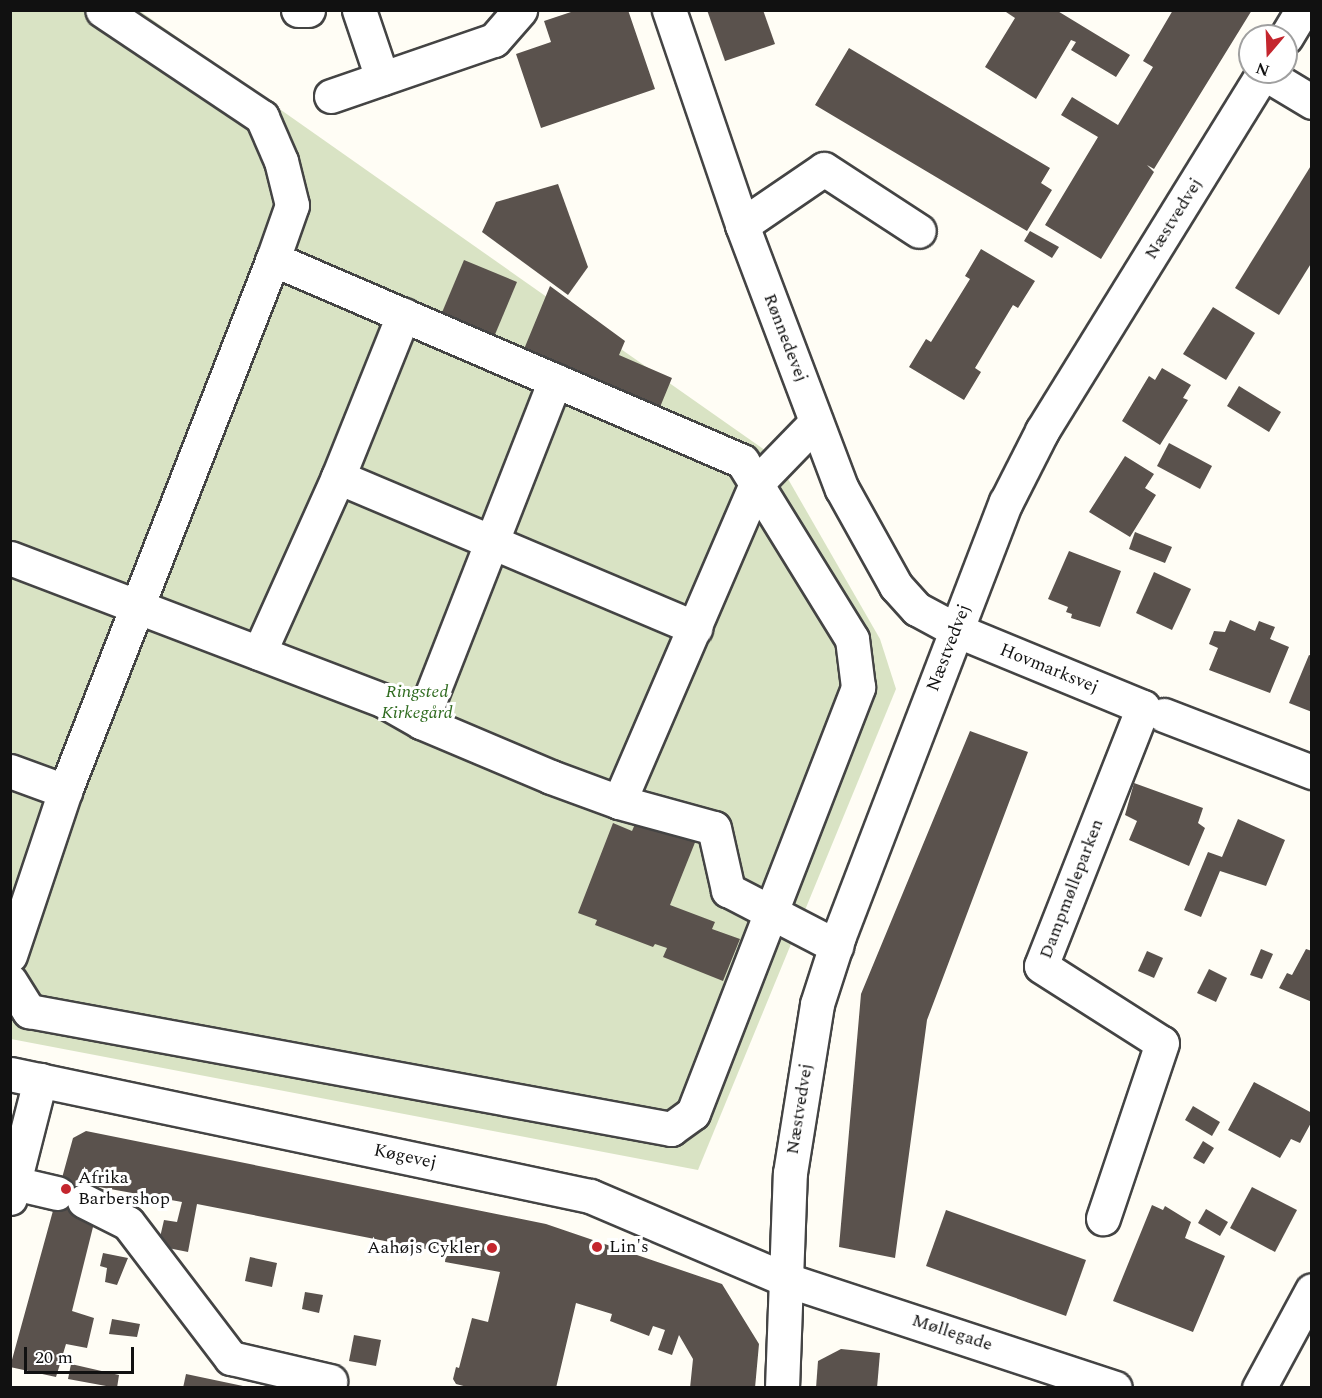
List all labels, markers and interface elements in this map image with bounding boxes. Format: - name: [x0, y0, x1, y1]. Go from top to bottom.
- north arrow: [1238, 24, 1298, 84]
- text: N: [1253, 56, 1273, 83]
- street label: Næstvedvej: [1141, 174, 1207, 264]
- street label: Rønnedevej: [758, 291, 812, 385]
- street label: Næstvedvej: [922, 601, 976, 695]
- street label: Hovmarksvej: [996, 639, 1102, 699]
- park label: Ringsted Kirkegård: [381, 682, 453, 724]
- street label: Dampmølleparken: [1035, 816, 1109, 962]
- street label: Næstvedvej: [782, 1062, 818, 1156]
- street label: Køgevej: [372, 1140, 438, 1174]
- place label: Afrika Barbershop: [78, 1168, 170, 1210]
- marker: Afrika Barbershop: [59, 1182, 73, 1196]
- place label: Lin's: [609, 1236, 649, 1258]
- place label: Aahøjs Cykler: [367, 1237, 480, 1259]
- marker: Lin's: [590, 1240, 604, 1254]
- marker: Aahøjs Cykler: [485, 1241, 499, 1255]
- street label: Møllegade: [909, 1310, 995, 1356]
- scale bar: [27, 1335, 136, 1373]
- text: 20 m: [35, 1344, 73, 1371]

